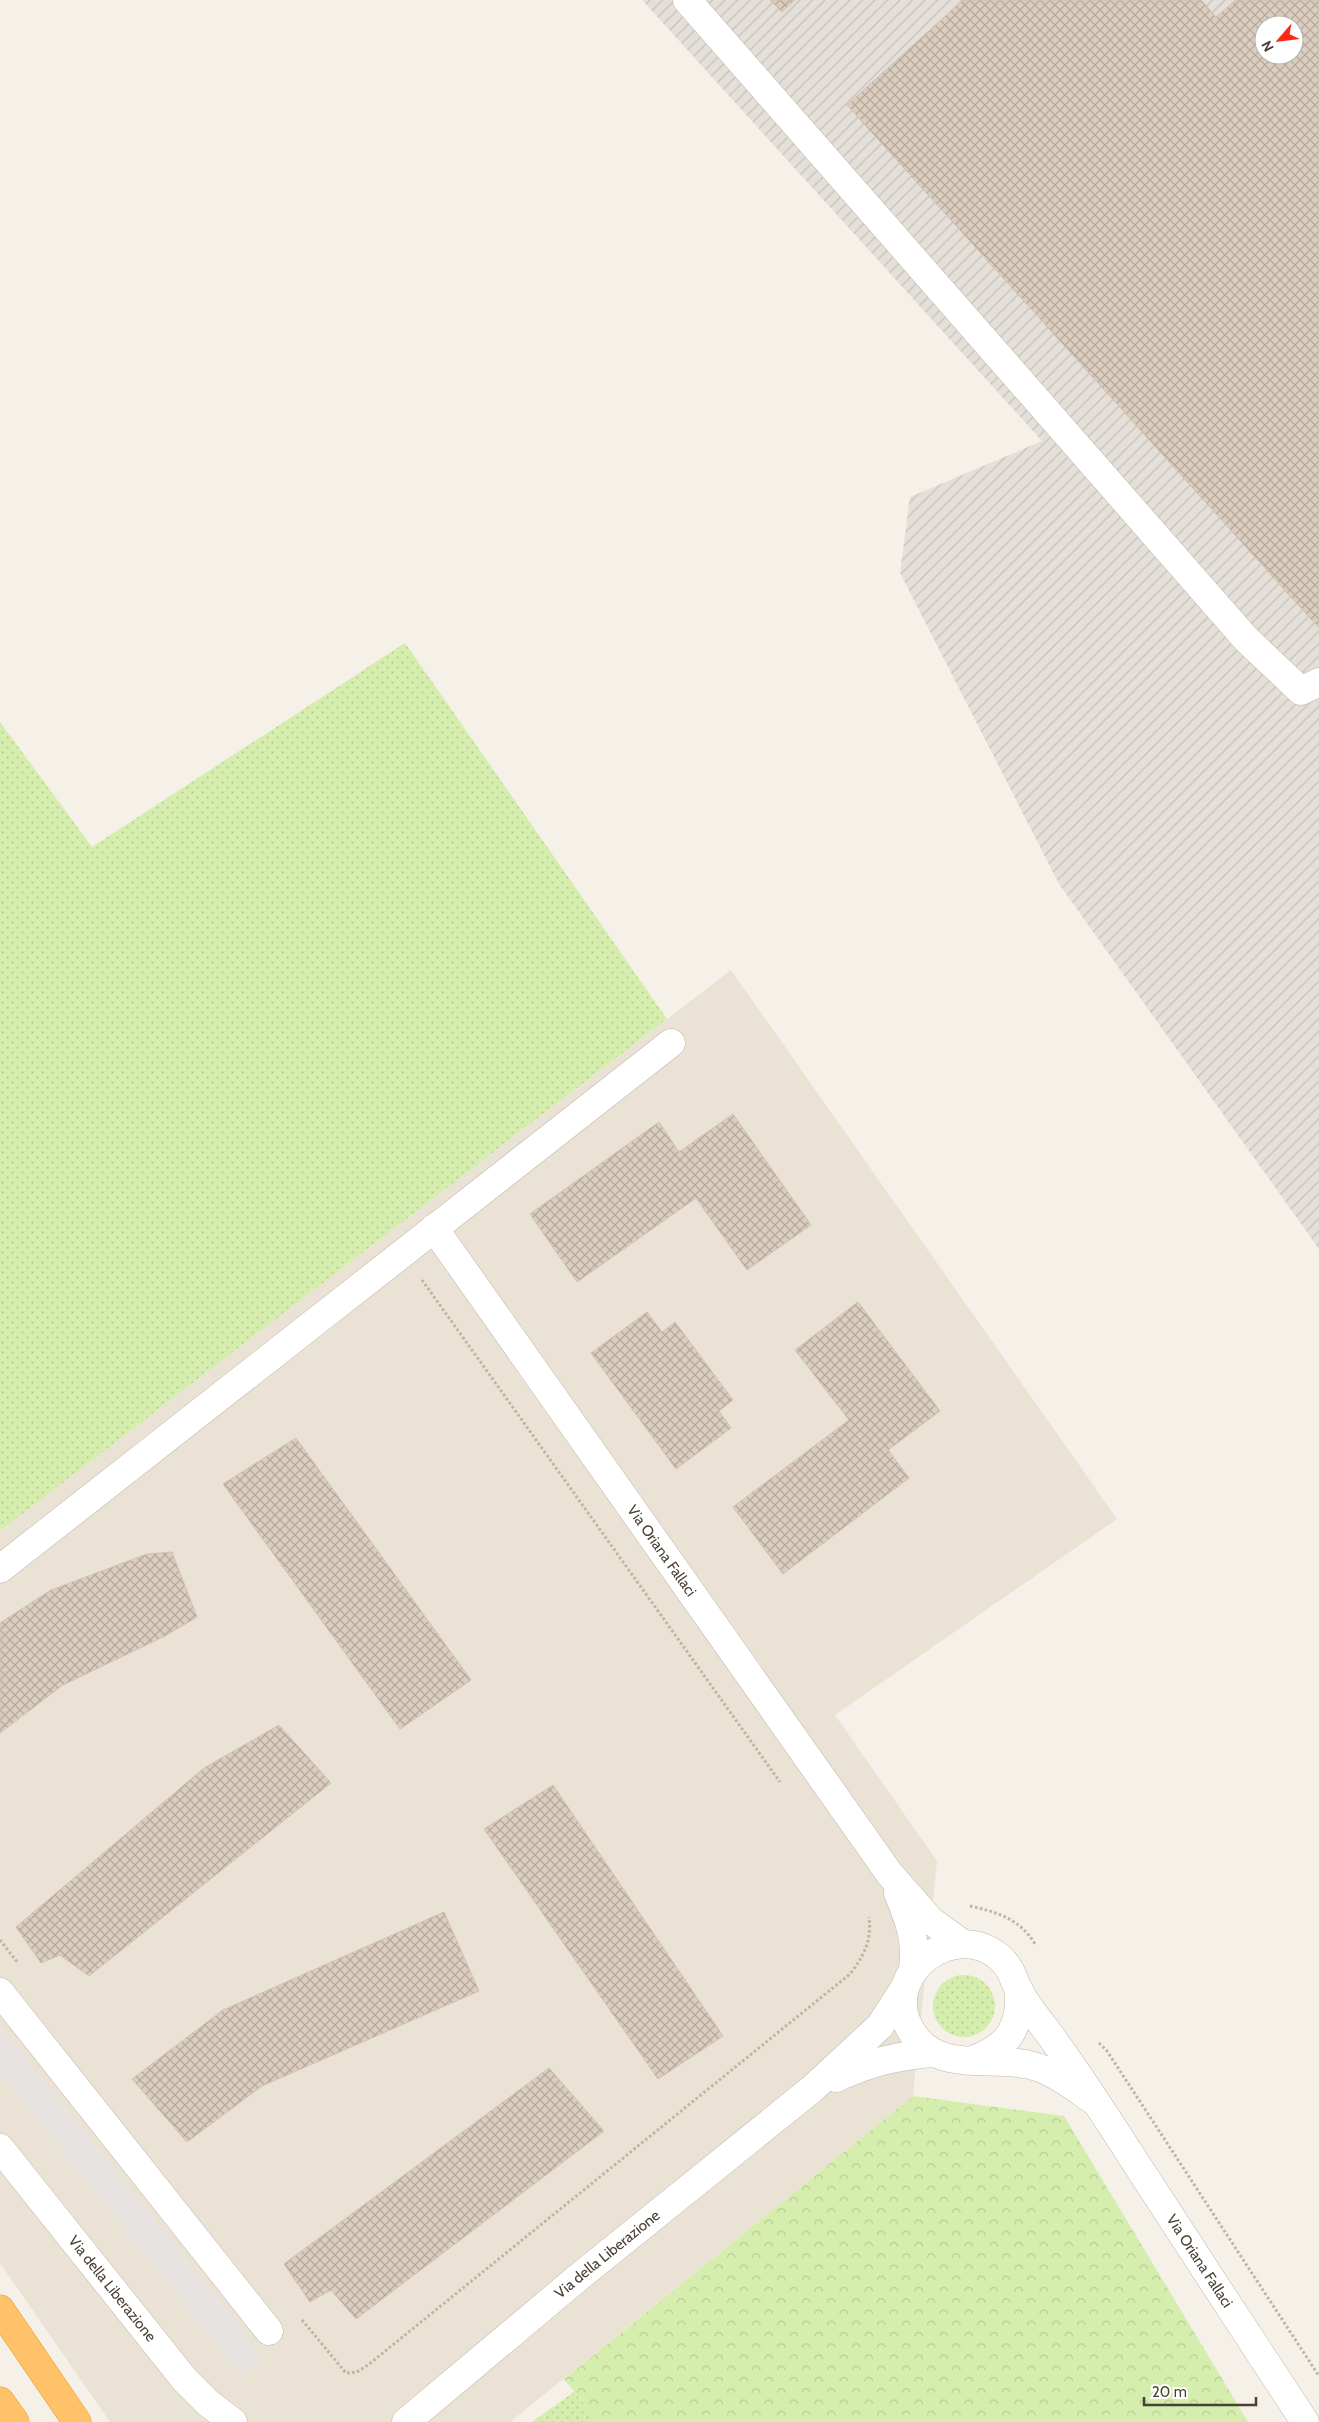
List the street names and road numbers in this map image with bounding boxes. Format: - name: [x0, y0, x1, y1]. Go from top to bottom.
- street label: Via Oriana Fallaci: [623, 1502, 700, 1600]
- street label: Via della Liberazione: [551, 2206, 664, 2302]
- street label: Via Oriana Fallaci: [1163, 2211, 1236, 2311]
- street label: Via della Liberazione: [65, 2232, 160, 2346]

